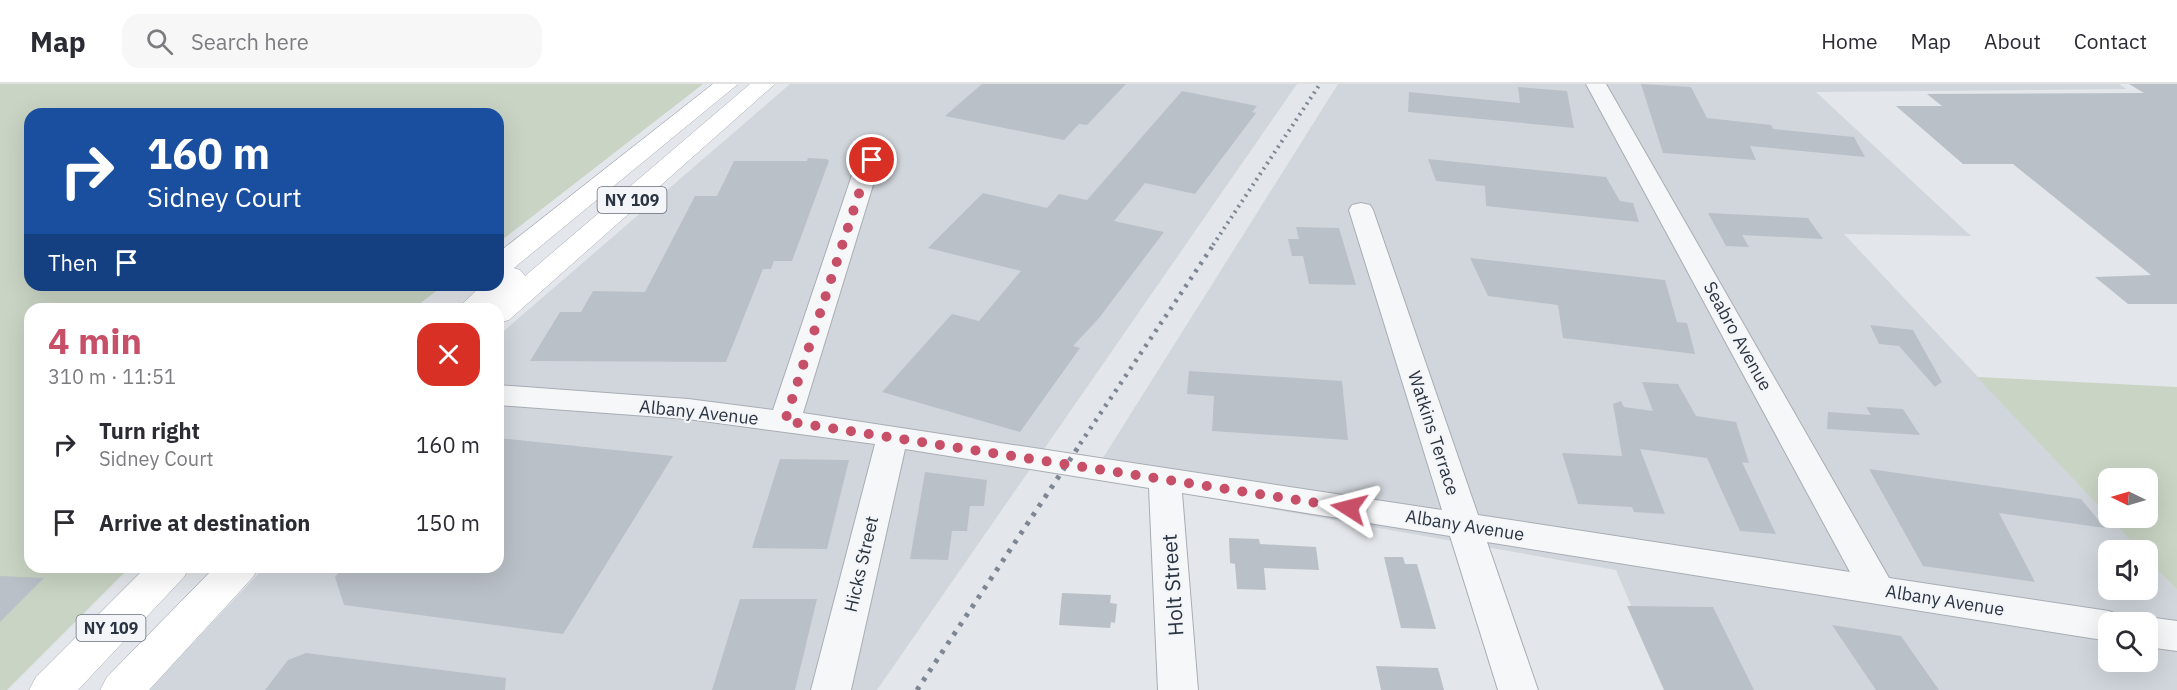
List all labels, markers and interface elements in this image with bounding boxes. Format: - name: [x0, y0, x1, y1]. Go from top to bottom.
- search box: [122, 14, 542, 68]
- text: Map: [30, 23, 86, 60]
- icon: search: [143, 25, 176, 58]
- text: Search here: [191, 27, 309, 56]
- text: Home: [1821, 27, 1878, 55]
- text: Map: [1911, 27, 1951, 55]
- text: About: [1984, 27, 2041, 55]
- text: Contact: [2074, 27, 2147, 55]
- text: 160 m: [147, 126, 270, 181]
- icon: right: [48, 132, 126, 210]
- pin: [846, 134, 897, 185]
- icon: arrive: [855, 143, 888, 176]
- text: Sidney Court: [147, 179, 302, 214]
- road number: NY 109: [598, 187, 666, 213]
- icon: arrive: [110, 246, 143, 279]
- text: Then: [48, 248, 98, 277]
- street label: Seabro Avenue: [1699, 277, 1778, 395]
- text: 4 min: [48, 317, 142, 364]
- button: close: [417, 323, 480, 386]
- text: 310 m · 11:51: [48, 363, 176, 390]
- street label: Watkins Terrace: [1403, 368, 1465, 498]
- street label: Albany Avenue: [638, 394, 760, 430]
- text: Turn right: [99, 416, 200, 445]
- icon: right: [48, 428, 81, 461]
- text: 160 m: [416, 430, 480, 459]
- text: Sidney Court: [99, 445, 214, 472]
- north arrow: [2098, 468, 2158, 528]
- map controls: [2098, 468, 2158, 672]
- position arrow: [1317, 476, 1381, 540]
- street label: Albany Avenue: [1404, 504, 1526, 546]
- icon: arrive: [48, 506, 81, 539]
- text: Arrive at destination: [99, 508, 310, 537]
- text: 150 m: [416, 508, 480, 537]
- street label: Hicks Street: [839, 514, 883, 614]
- street label: Holt Street: [1154, 533, 1190, 637]
- button: sound: [2098, 540, 2158, 600]
- street label: Albany Avenue: [1884, 579, 2006, 621]
- button: search: [2098, 612, 2158, 672]
- road number: NY 109: [76, 615, 146, 641]

